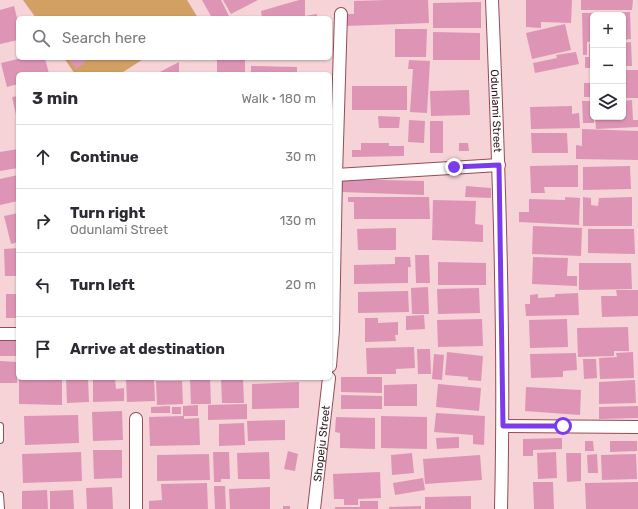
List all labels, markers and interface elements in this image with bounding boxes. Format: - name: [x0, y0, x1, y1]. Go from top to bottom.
- map controls: [590, 12, 626, 120]
- button: +: [590, 12, 626, 48]
- search box: [16, 16, 332, 60]
- icon: search: [30, 27, 52, 49]
- text: Search here: [62, 29, 146, 47]
- button: −: [590, 48, 626, 84]
- street label: Odunlami Street: [488, 69, 504, 153]
- button: layers: [590, 84, 626, 120]
- text: 3 min: [32, 88, 78, 108]
- text: Walk · 180 m: [241, 91, 316, 106]
- icon: ahead: [32, 146, 54, 168]
- text: Continue: [70, 148, 139, 166]
- text: 30 m: [285, 149, 316, 164]
- route end: [445, 158, 463, 176]
- text: Turn right: [70, 204, 145, 222]
- icon: right: [32, 210, 54, 232]
- text: 130 m: [280, 213, 316, 228]
- text: Odunlami Street: [70, 222, 168, 237]
- icon: left: [32, 274, 54, 296]
- text: Turn left: [70, 276, 135, 294]
- text: 20 m: [285, 277, 316, 292]
- icon: arrive: [32, 338, 54, 360]
- text: Arrive at destination: [70, 340, 225, 358]
- street label: Shopeju Street: [311, 404, 333, 482]
- route start: [554, 417, 572, 435]

